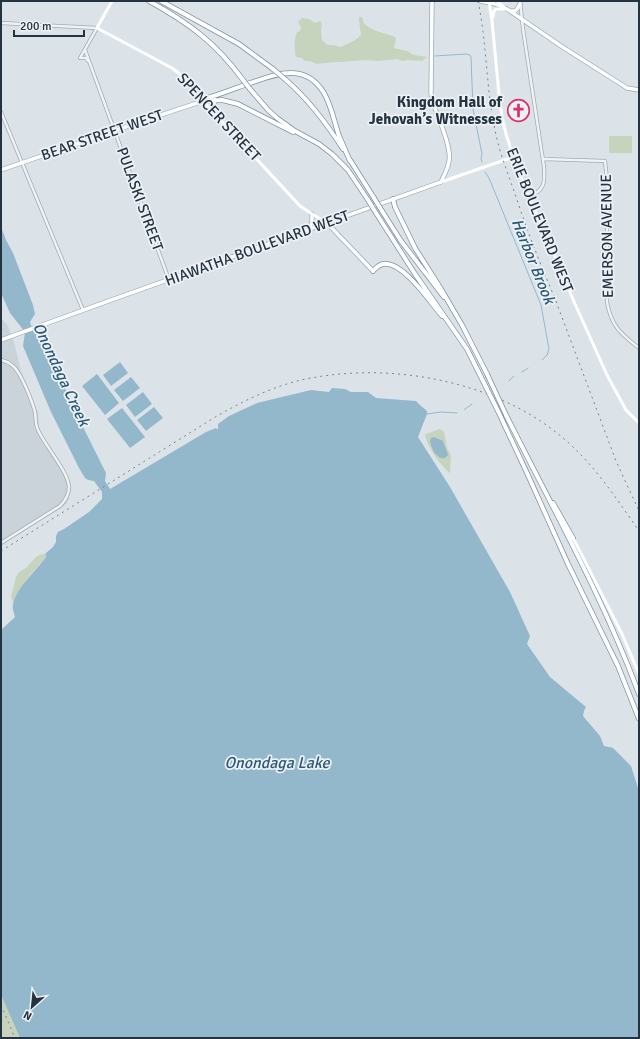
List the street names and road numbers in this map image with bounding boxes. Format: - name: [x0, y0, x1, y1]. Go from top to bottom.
- street label: SPENCER STREET: [174, 69, 265, 165]
- street label: BEAR STREET WEST: [39, 106, 166, 164]
- street label: PULASKI STREET: [113, 145, 167, 254]
- street label: ERIE BOULEVARD WEST: [503, 145, 577, 296]
- street label: EMERSON AVENUE: [597, 174, 617, 298]
- street label: HIAWATHA BOULEVARD WEST: [163, 206, 352, 290]

